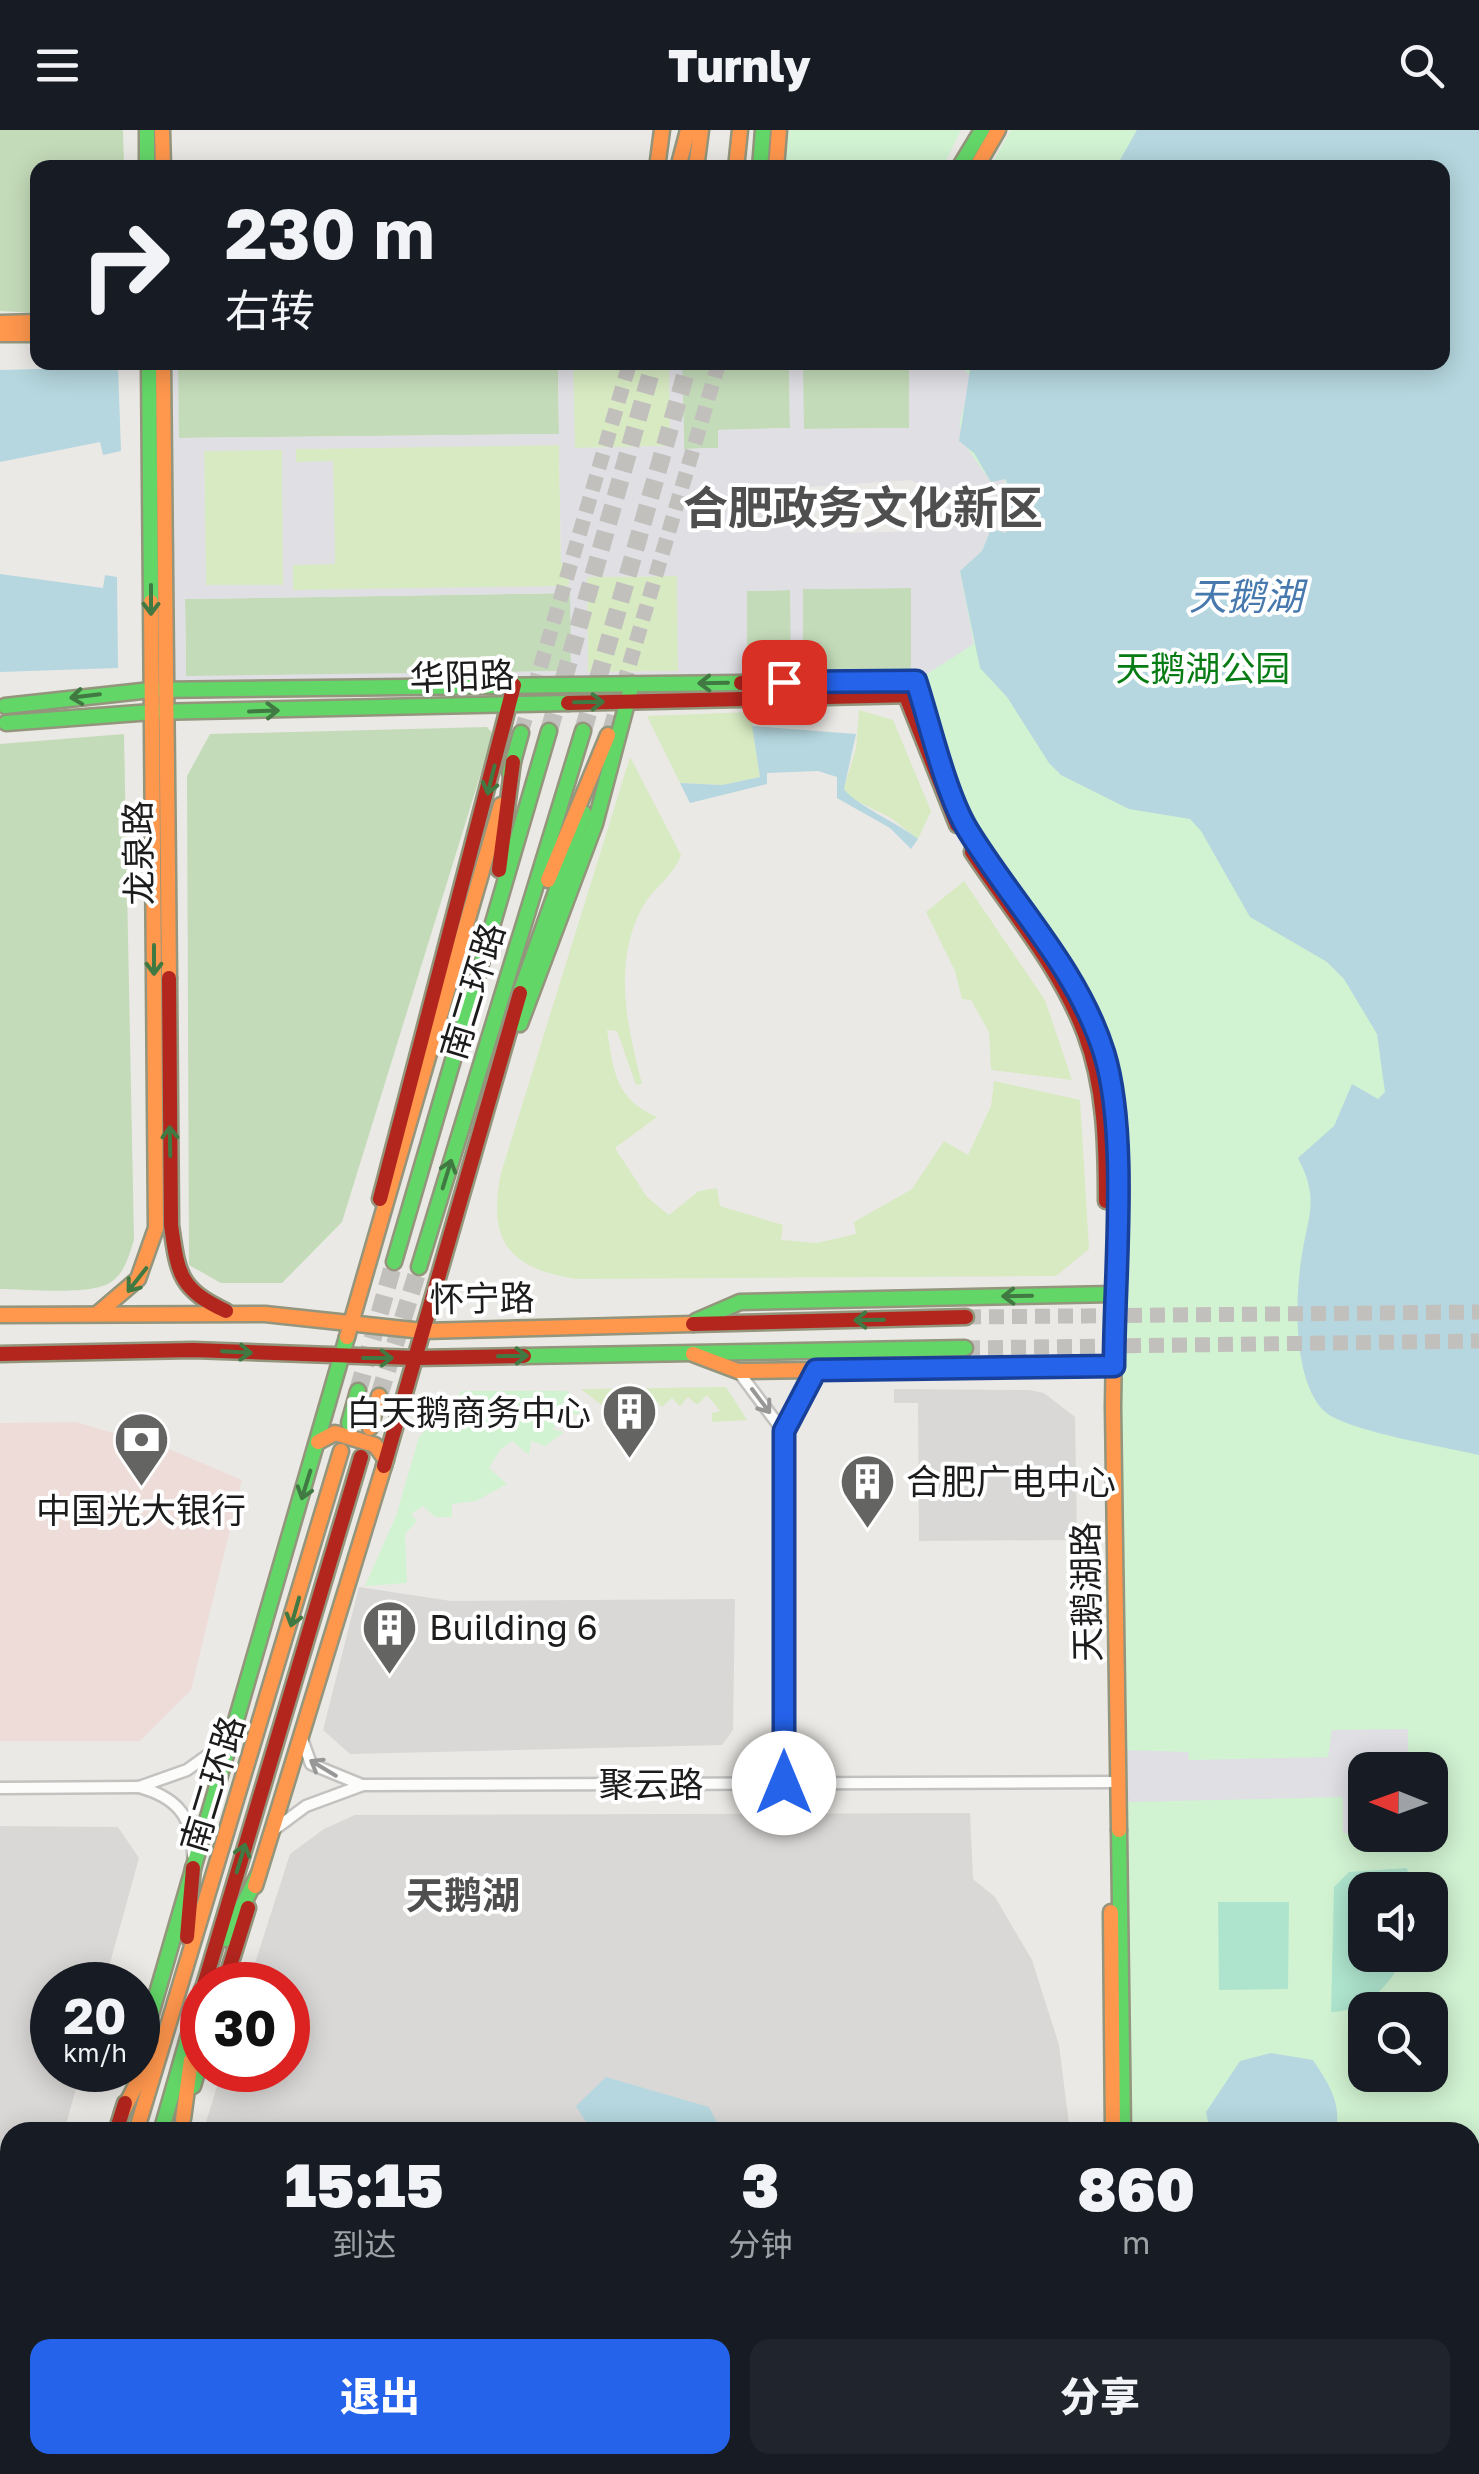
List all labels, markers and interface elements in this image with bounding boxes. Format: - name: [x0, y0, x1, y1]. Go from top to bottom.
- icon: menu: [30, 38, 85, 93]
- text: Turnly: [668, 38, 811, 92]
- icon: search: [1394, 38, 1449, 93]
- text: 230 m: [225, 190, 435, 274]
- icon: right: [60, 200, 190, 330]
- text: 右转: [225, 283, 315, 337]
- district label: 合肥政务文化新区: [683, 480, 1043, 534]
- water label: 天鹅湖: [1189, 573, 1308, 618]
- one-way arrow: [142, 582, 160, 615]
- pin: [742, 640, 827, 725]
- park label: 天鹅湖公园: [1115, 647, 1291, 689]
- street label: 华阳路: [409, 653, 515, 699]
- icon: arrive: [757, 655, 812, 710]
- one-way arrow: [698, 674, 730, 692]
- one-way arrow: [70, 687, 102, 706]
- one-way arrow: [572, 693, 604, 712]
- one-way arrow: [247, 701, 279, 720]
- one-way arrow: [481, 764, 500, 795]
- street label: 龙泉路: [116, 800, 160, 906]
- street label: 南二环路: [431, 918, 513, 1064]
- one-way arrow: [144, 942, 164, 975]
- one-way arrow: [161, 1126, 180, 1158]
- one-way arrow: [439, 1159, 457, 1190]
- one-way arrow: [126, 1266, 148, 1292]
- street label: 怀宁路: [429, 1276, 535, 1320]
- one-way arrow: [1001, 1286, 1033, 1305]
- one-way arrow: [853, 1310, 885, 1329]
- one-way arrow: [221, 1343, 253, 1362]
- one-way arrow: [497, 1346, 529, 1365]
- one-way arrow: [361, 1348, 393, 1367]
- building icon: 白天鹅商务中心: [600, 1382, 660, 1461]
- one-way arrow: [750, 1387, 771, 1414]
- place label: 白天鹅商务中心: [346, 1391, 591, 1433]
- bank icon: 中国光大银行: [111, 1409, 171, 1488]
- building icon: 合肥广电中心: [837, 1451, 897, 1530]
- place label: 合肥广电中心: [906, 1460, 1116, 1502]
- one-way arrow: [295, 1469, 313, 1500]
- place label: 中国光大银行: [36, 1489, 246, 1531]
- street label: 天鹅湖路: [1064, 1522, 1108, 1662]
- one-way arrow: [284, 1596, 303, 1627]
- building icon: Building 6: [360, 1597, 420, 1676]
- place label: Building 6: [429, 1606, 598, 1648]
- street label: 南二环路: [171, 1711, 253, 1857]
- position arrow: [732, 1731, 836, 1835]
- north arrow: [1348, 1752, 1448, 1852]
- map controls: [1348, 1752, 1448, 2092]
- one-way arrow: [309, 1758, 338, 1778]
- street label: 聚云路: [598, 1763, 704, 1805]
- one-way arrow: [233, 1843, 251, 1874]
- district label: 天鹅湖: [406, 1872, 520, 1917]
- button: sound: [1348, 1872, 1448, 1972]
- speed limit sign: 30: [180, 1962, 310, 2092]
- text: 20: [63, 1985, 126, 2045]
- button: search: [1348, 1992, 1448, 2092]
- text: km/h: [63, 2037, 127, 2068]
- text: 15:15: [285, 2148, 444, 2220]
- text: 3: [742, 2148, 779, 2220]
- text: 860: [1077, 2152, 1195, 2224]
- text: m: [1122, 2223, 1150, 2261]
- text: 到达: [332, 2225, 396, 2263]
- text: 分钟: [728, 2225, 792, 2263]
- button: 退出: [30, 2339, 730, 2454]
- button: 分享: [750, 2339, 1450, 2454]

